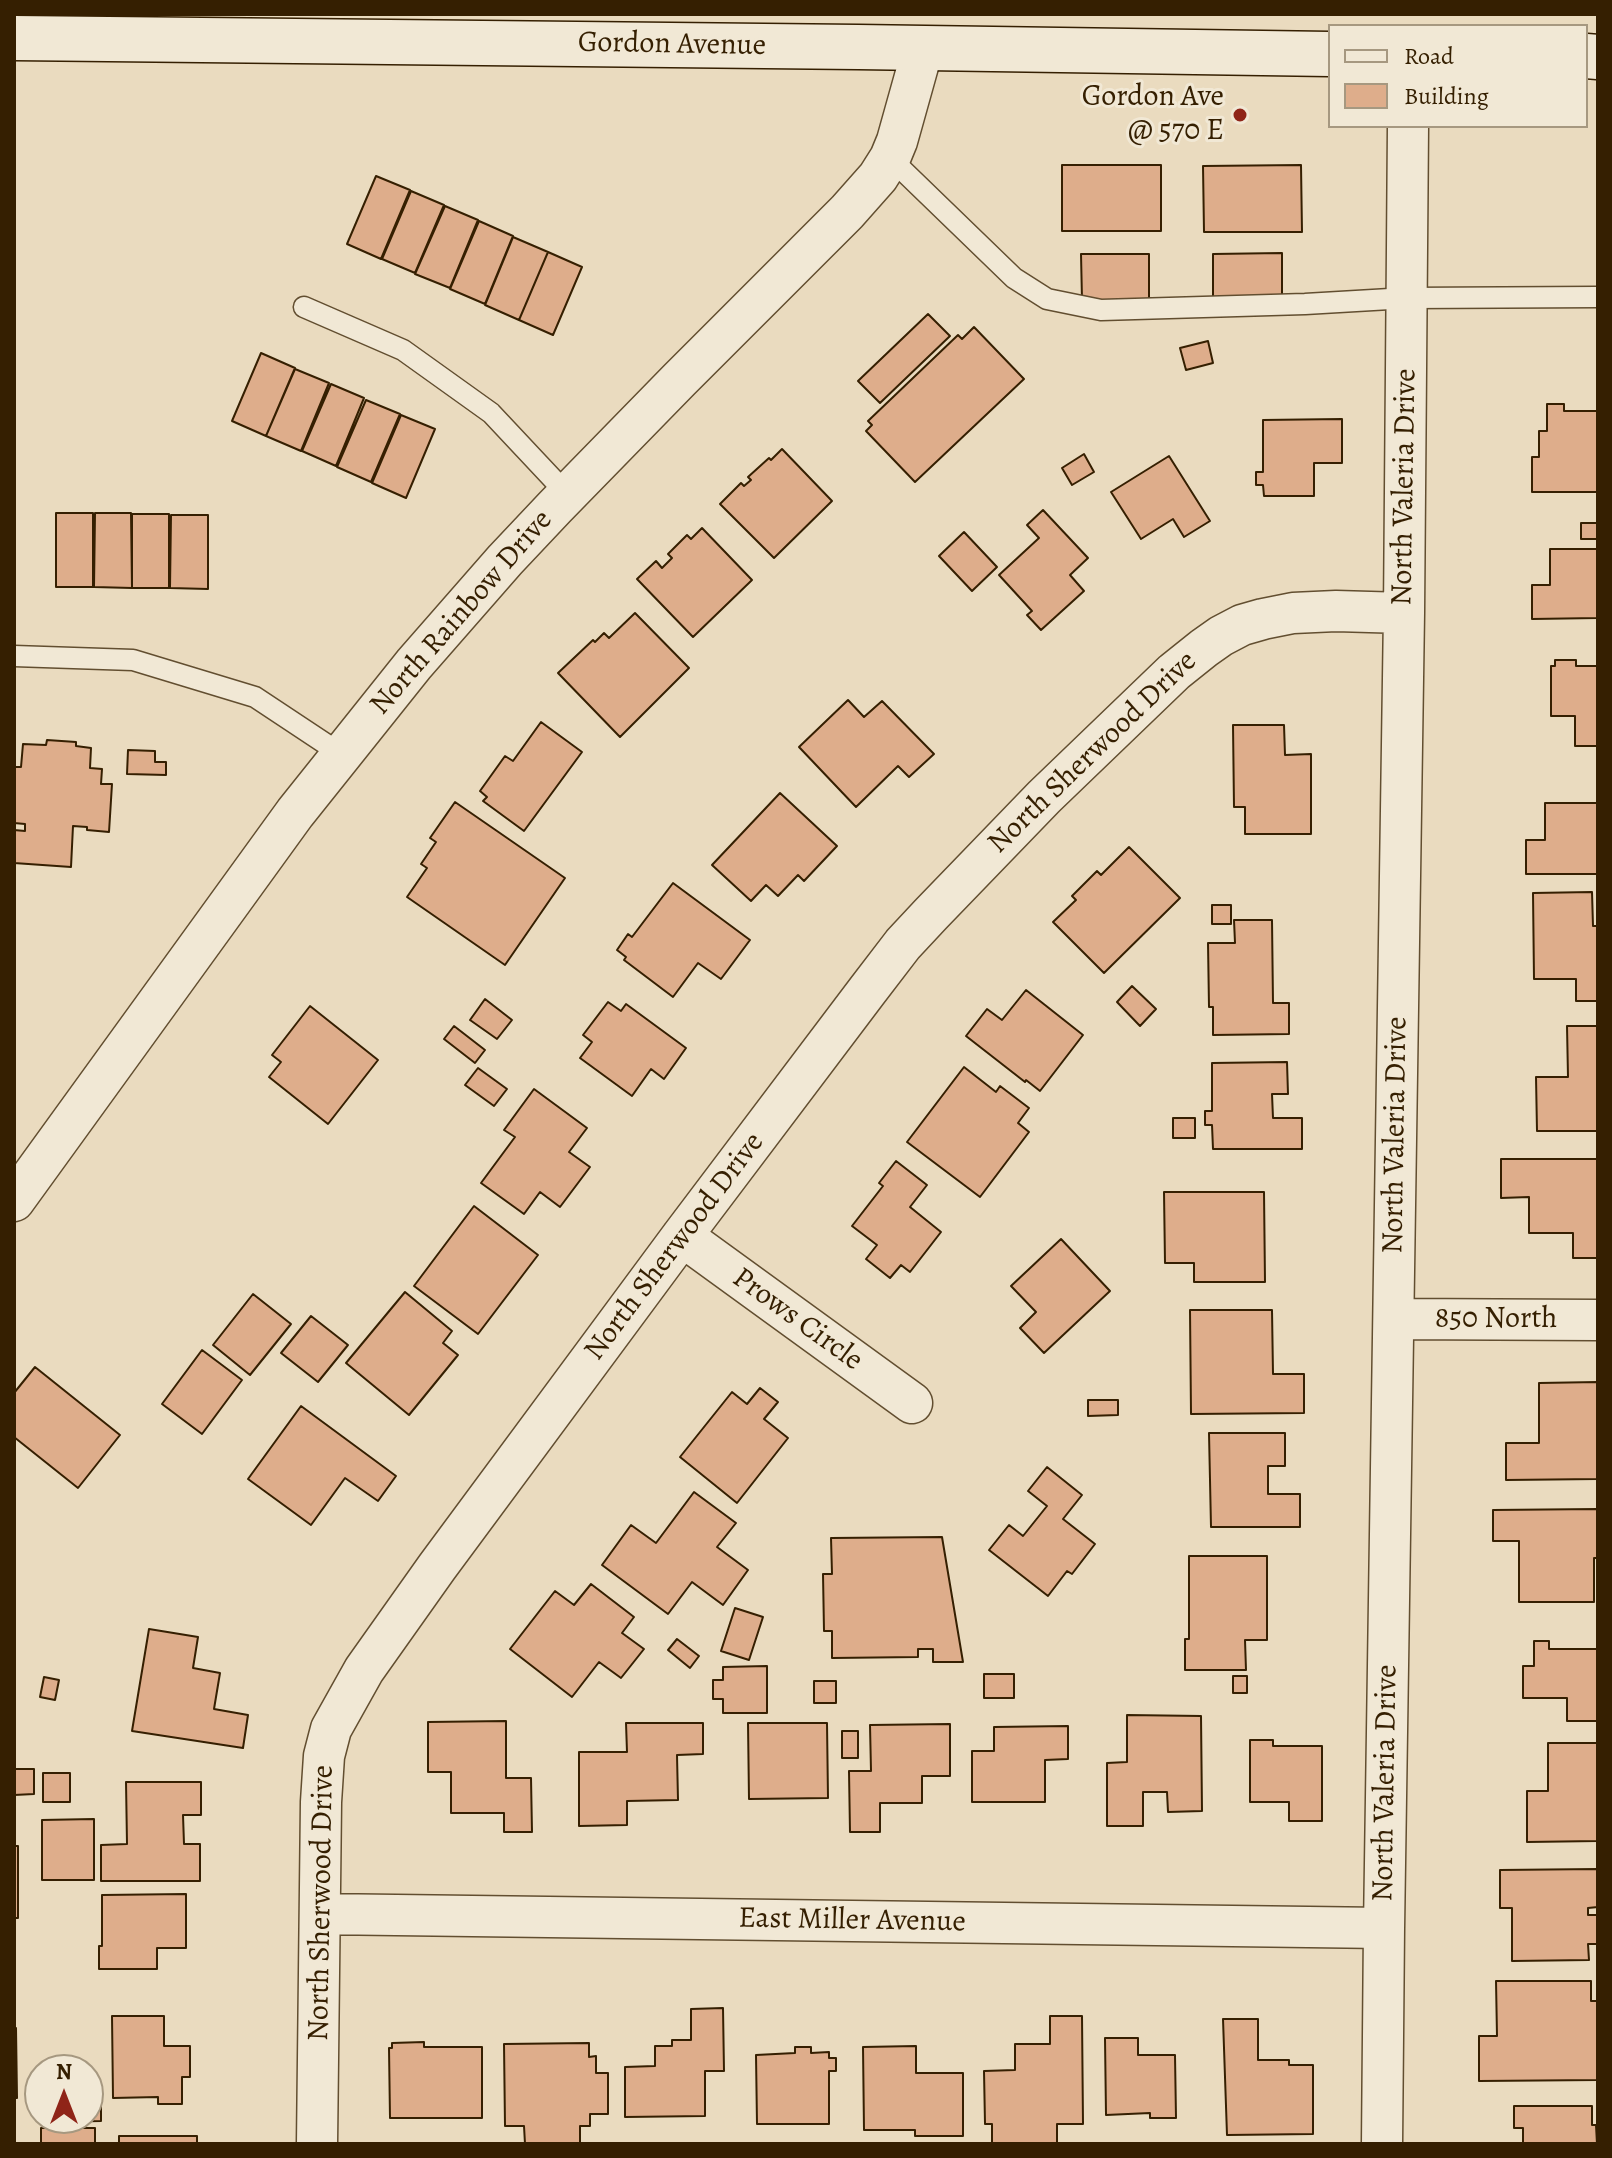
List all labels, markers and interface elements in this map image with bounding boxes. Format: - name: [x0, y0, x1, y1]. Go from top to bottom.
- legend: [1328, 24, 1588, 128]
- street label: Gordon Avenue: [578, 25, 766, 65]
- text: Road: [1404, 40, 1454, 72]
- place label: Gordon Ave @ 570 E: [1082, 80, 1224, 150]
- text: Building: [1404, 80, 1489, 112]
- marker: Gordon Ave @ 570 E: [1231, 106, 1249, 124]
- street label: North Valeria Drive: [1385, 368, 1425, 606]
- street label: North Rainbow Drive: [363, 503, 561, 723]
- street label: North Sherwood Drive: [981, 644, 1205, 862]
- street label: North Valeria Drive: [1376, 1016, 1416, 1254]
- street label: North Sherwood Drive: [578, 1126, 772, 1368]
- street label: Prows Circle: [725, 1261, 869, 1379]
- street label: 850 North: [1435, 1302, 1557, 1338]
- street label: North Valeria Drive: [1366, 1664, 1406, 1902]
- street label: North Sherwood Drive: [302, 1765, 342, 2041]
- street label: East Miller Avenue: [738, 1901, 966, 1941]
- north arrow: [24, 2054, 104, 2134]
- text: N: [56, 2057, 72, 2087]

